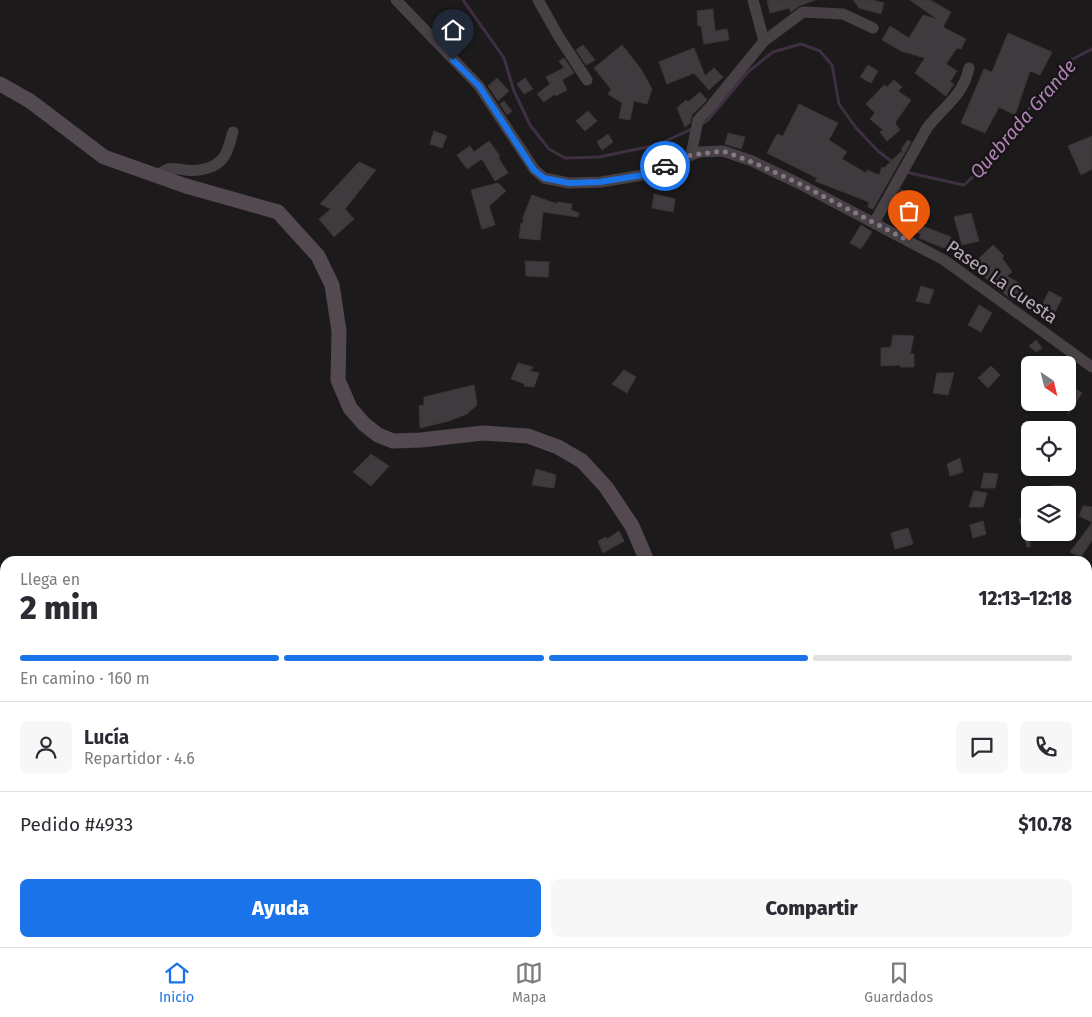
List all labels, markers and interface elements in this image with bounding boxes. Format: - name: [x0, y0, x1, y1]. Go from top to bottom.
- pin: [432, 9, 474, 60]
- icon: home: [439, 16, 467, 44]
- water label: Quebrada Grande: [965, 55, 1081, 183]
- courier: [640, 141, 690, 191]
- icon: car: [651, 152, 679, 180]
- pin: [888, 190, 930, 241]
- icon: bag: [895, 197, 923, 225]
- street label: Paseo La Cuesta: [942, 236, 1062, 328]
- north arrow: [1021, 356, 1076, 411]
- map controls: [1021, 356, 1076, 541]
- button: locate: [1021, 421, 1076, 476]
- button: layers: [1021, 486, 1076, 541]
- text: Llega en: [20, 570, 80, 589]
- text: 12:13–12:18: [979, 587, 1072, 610]
- text: 2 min: [20, 589, 98, 627]
- text: En camino · 160 m: [20, 669, 150, 688]
- button: person: [20, 721, 72, 773]
- button: chat: [956, 721, 1008, 773]
- button: phone: [1020, 721, 1072, 773]
- text: Lucía: [84, 726, 129, 749]
- text: Repartidor · 4.6: [84, 749, 195, 768]
- text: Pedido #4933: [20, 813, 133, 836]
- text: $10.78: [1018, 813, 1072, 836]
- button: Ayuda: [20, 879, 541, 937]
- button: Compartir: [551, 879, 1072, 937]
- tab: Inicio: [159, 959, 194, 1006]
- tab: Mapa: [512, 959, 546, 1006]
- tab: Guardados: [864, 959, 933, 1006]

